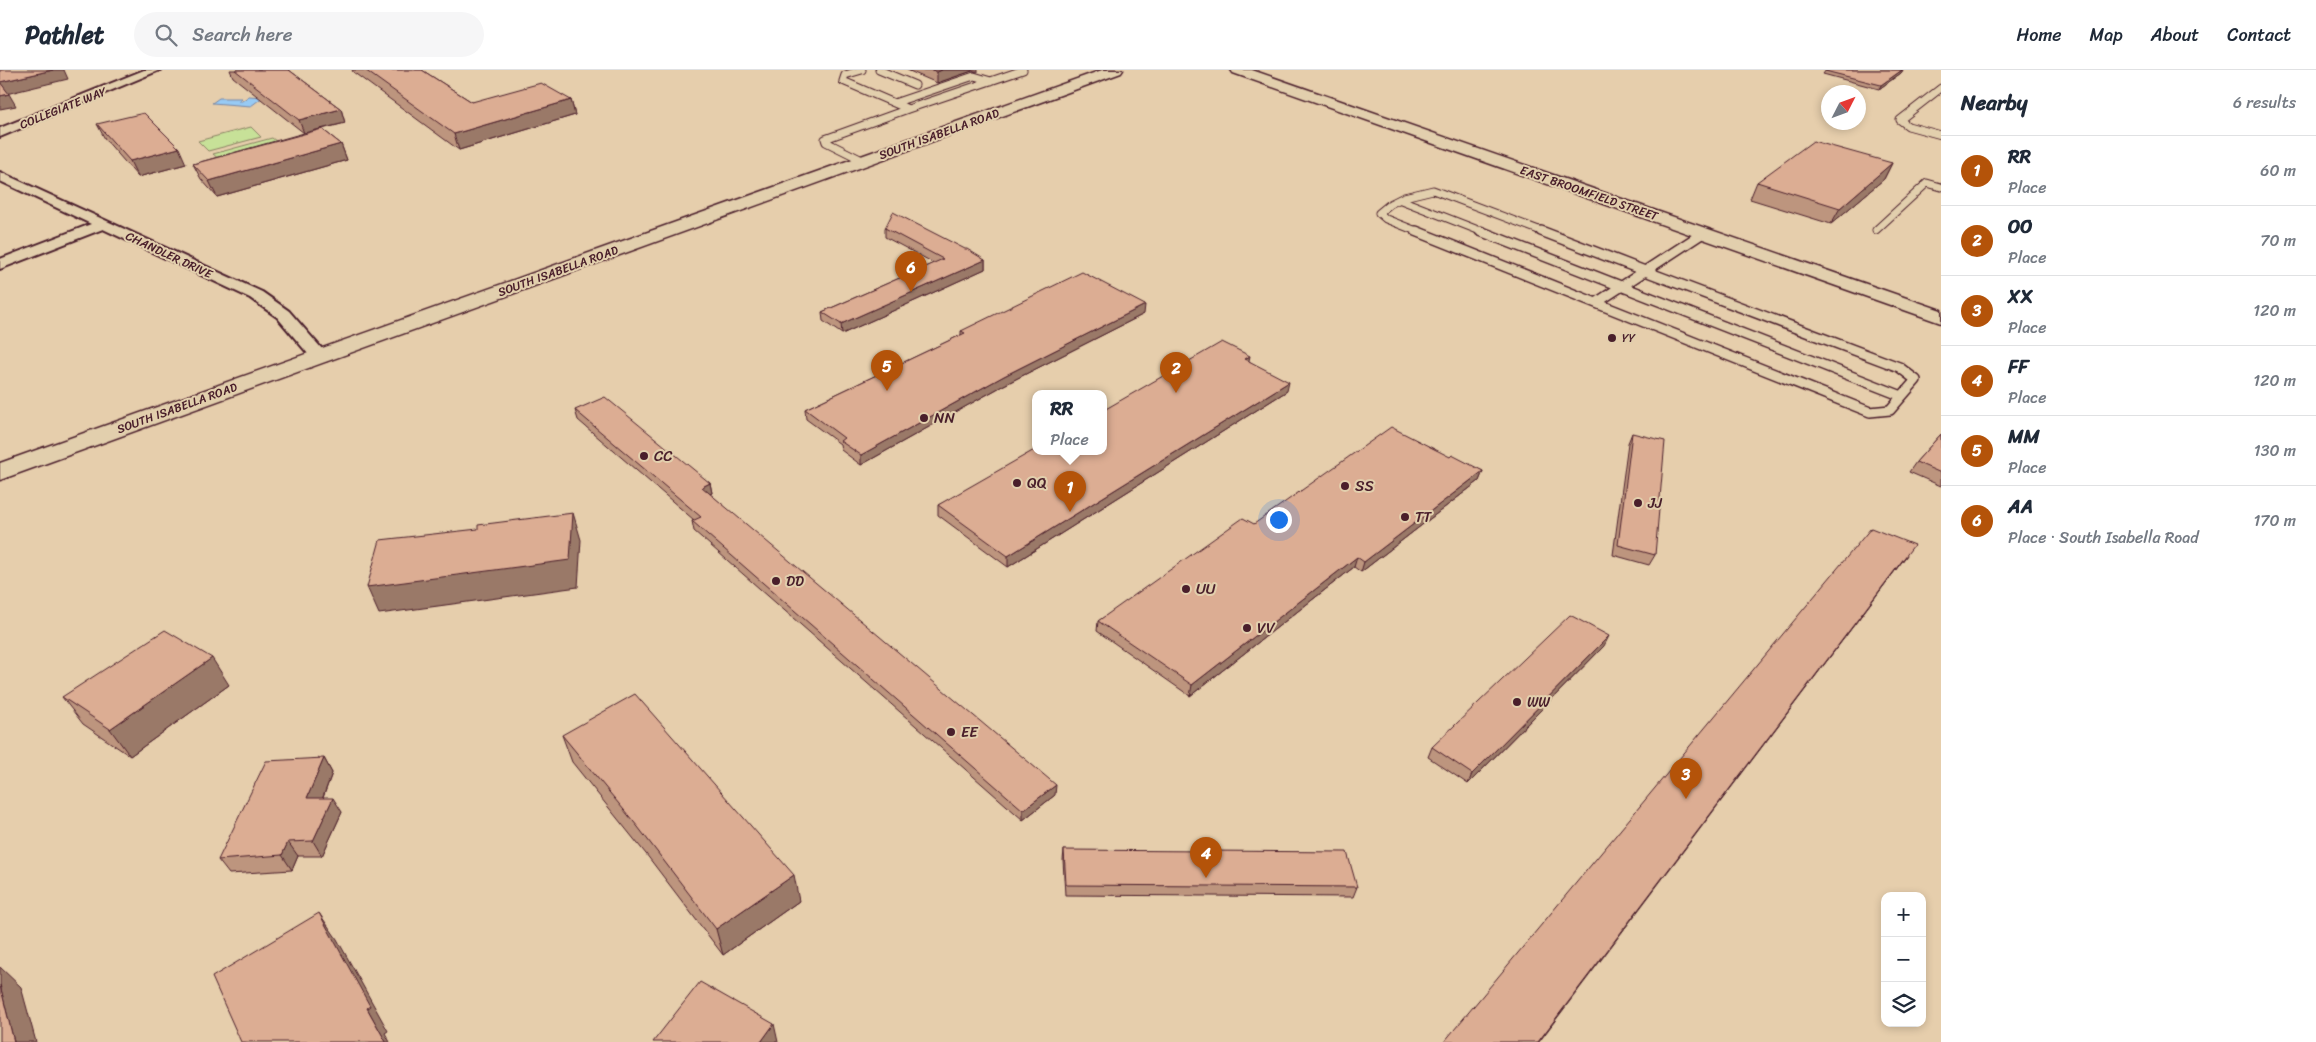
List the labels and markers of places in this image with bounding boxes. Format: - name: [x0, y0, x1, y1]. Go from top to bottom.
- pin: 6: [895, 251, 927, 292]
- place label: YY: [1622, 327, 1636, 349]
- marker: YY: [1606, 332, 1618, 344]
- pin: 5: [871, 350, 903, 391]
- pin: 2: [1160, 352, 1192, 393]
- place label: NN: [934, 405, 955, 431]
- marker: NN: [918, 412, 930, 424]
- place label: CC: [654, 443, 673, 469]
- marker: CC: [638, 450, 650, 462]
- place label: QQ: [1027, 470, 1047, 496]
- pin: 1: [1054, 471, 1086, 512]
- place label: SS: [1355, 473, 1374, 499]
- marker: QQ: [1011, 477, 1023, 489]
- marker: SS: [1339, 480, 1351, 492]
- place label: JJ: [1647, 490, 1663, 516]
- marker: JJ: [1632, 497, 1644, 509]
- place label: TT: [1415, 504, 1432, 530]
- marker: TT: [1399, 511, 1411, 523]
- place label: DD: [786, 568, 804, 594]
- marker: DD: [770, 575, 782, 587]
- place label: UU: [1196, 576, 1216, 602]
- marker: UU: [1180, 583, 1192, 595]
- place label: VV: [1257, 615, 1276, 641]
- marker: VV: [1241, 622, 1253, 634]
- place label: WW: [1527, 689, 1551, 715]
- marker: WW: [1511, 696, 1523, 708]
- place label: EE: [961, 719, 979, 745]
- marker: EE: [945, 726, 957, 738]
- pin: 3: [1670, 758, 1702, 799]
- pin: 4: [1190, 837, 1222, 878]

